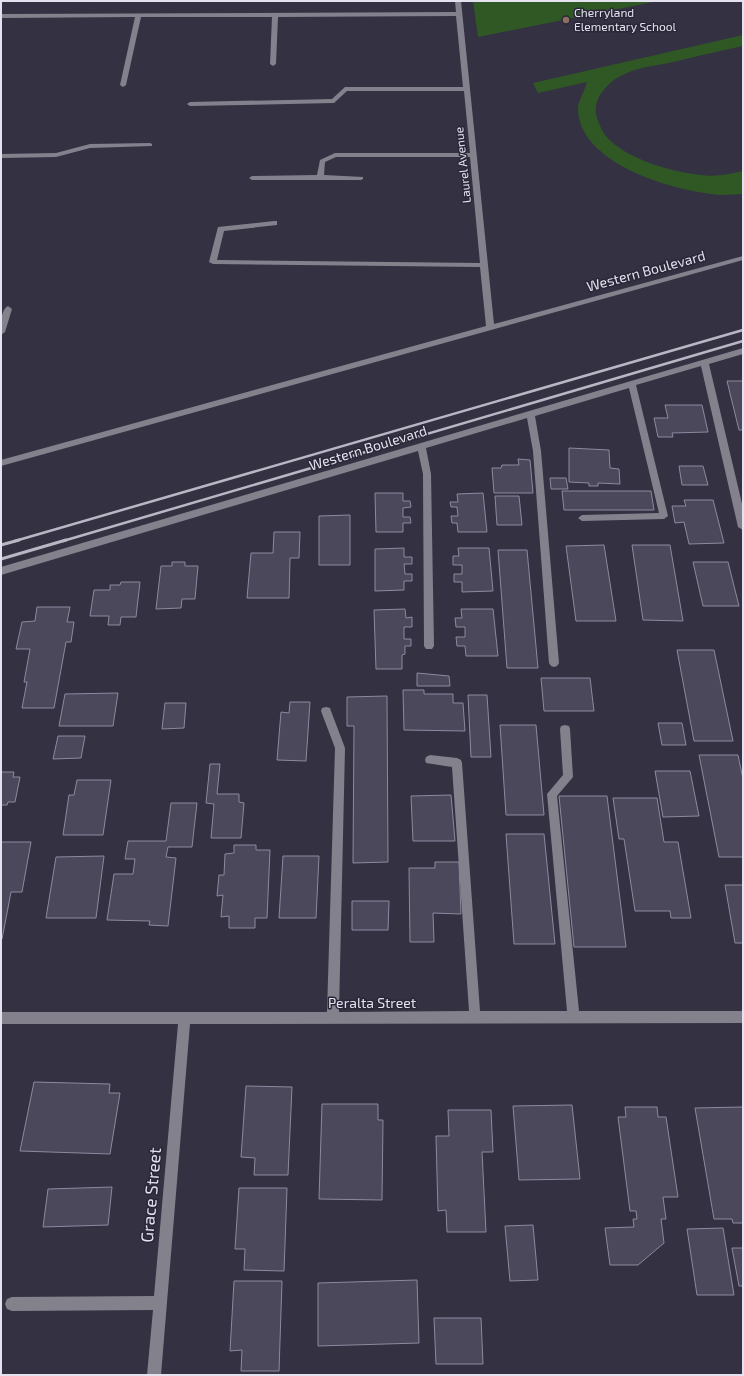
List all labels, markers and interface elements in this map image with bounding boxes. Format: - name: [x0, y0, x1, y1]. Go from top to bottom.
- place label: Cherryland Elementary School: [574, 5, 677, 33]
- marker: Cherryland Elementary School: [561, 15, 571, 25]
- street label: Laurel Avenue: [451, 126, 473, 204]
- street label: Western Boulevard: [585, 246, 707, 295]
- street label: Western Boulevard: [307, 422, 429, 474]
- street label: Peralta Street: [328, 994, 416, 1011]
- street label: Grace Street: [136, 1146, 164, 1243]

